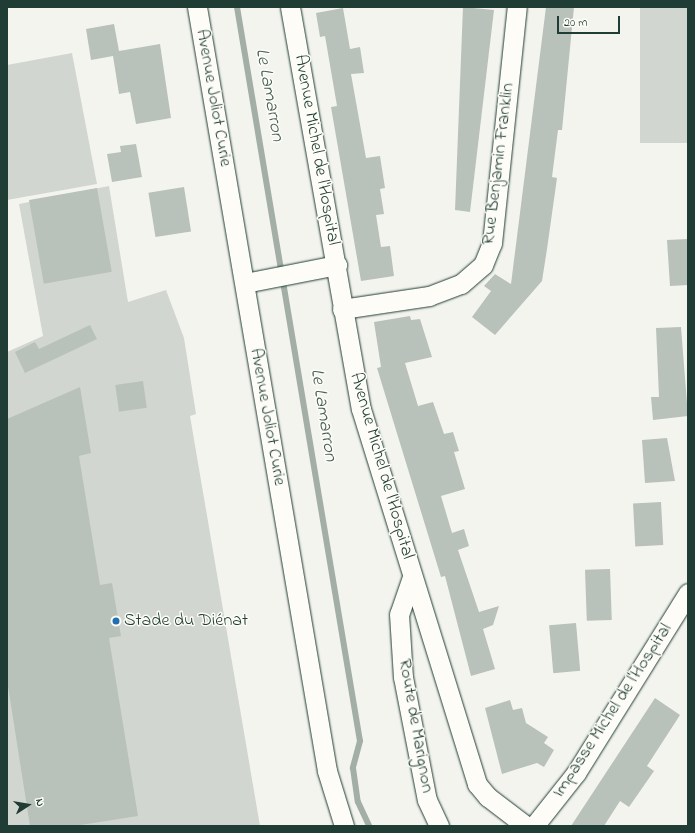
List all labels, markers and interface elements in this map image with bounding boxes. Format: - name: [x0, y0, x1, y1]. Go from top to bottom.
- scale bar: [559, 8, 622, 34]
- text: 20 m: [564, 14, 587, 32]
- street label: Avenue Joliot Curie: [190, 28, 236, 168]
- water label: Le Lamarron: [250, 47, 288, 143]
- street label: Avenue Michel de l'Hospital: [289, 53, 343, 247]
- street label: Rue Benjamin Franklin: [478, 82, 520, 246]
- street label: Avenue Joliot Curie: [244, 347, 290, 487]
- water label: Le Lamarron: [304, 367, 342, 463]
- street label: Avenue Michel de l'Hospital: [344, 370, 418, 562]
- place label: Stade du Diénat: [124, 610, 248, 632]
- marker: Stade du Diénat: [111, 616, 121, 626]
- street label: Impasse Michel de l'Hospital: [549, 620, 677, 802]
- street label: Route de Marignon: [393, 657, 437, 795]
- north arrow: [8, 785, 48, 825]
- text: N: [31, 797, 48, 808]

